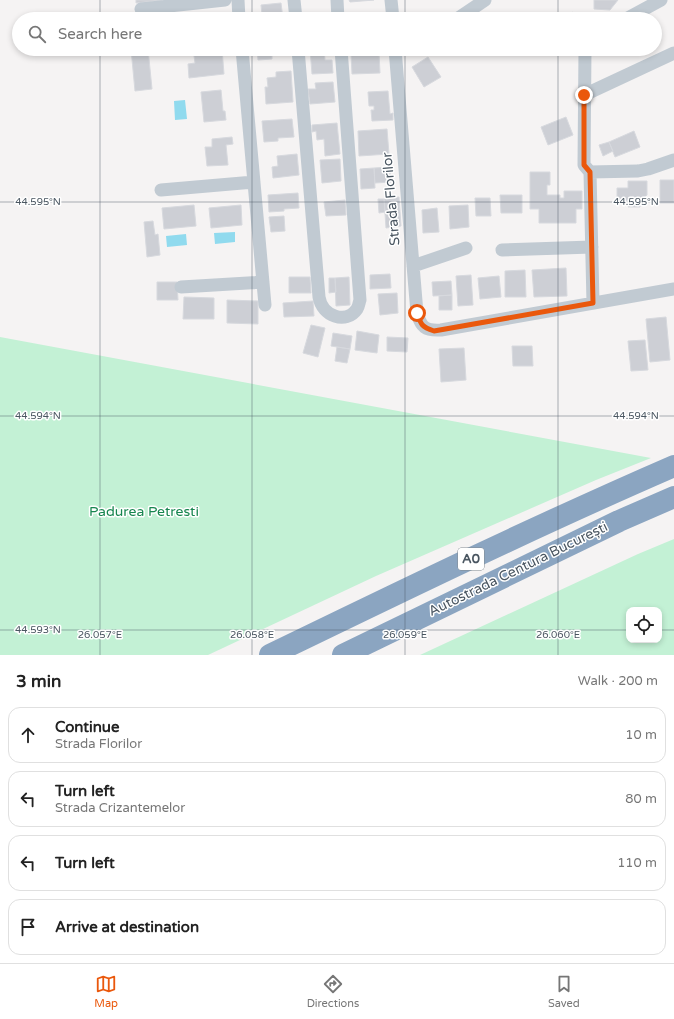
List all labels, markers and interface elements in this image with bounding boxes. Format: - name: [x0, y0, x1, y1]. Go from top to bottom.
- search box: [12, 12, 662, 56]
- icon: search: [26, 23, 48, 45]
- text: Search here: [58, 25, 142, 43]
- route end: [575, 86, 593, 104]
- street label: Strada Florilor: [378, 151, 404, 246]
- text: 44.595°N: [15, 196, 61, 208]
- text: 44.595°N: [613, 196, 659, 208]
- route start: [408, 304, 426, 322]
- text: 44.594°N: [15, 410, 61, 422]
- text: 44.594°N: [613, 410, 659, 422]
- park label: Padurea Petresti: [89, 503, 199, 520]
- street label: Autostrada Centura București: [426, 518, 610, 620]
- road number: A0: [458, 548, 484, 570]
- map controls: [626, 607, 662, 643]
- button: locate: [626, 607, 662, 643]
- text: 44.593°N: [15, 624, 61, 636]
- text: 26.057°E: [78, 629, 122, 641]
- text: 26.058°E: [230, 629, 274, 641]
- text: 26.059°E: [383, 629, 427, 641]
- text: 26.060°E: [536, 629, 580, 641]
- text: 3 min: [16, 671, 61, 692]
- text: Walk · 200 m: [578, 673, 658, 689]
- text: Continue: [55, 718, 119, 736]
- icon: ahead: [17, 724, 39, 746]
- text: 10 m: [625, 727, 657, 743]
- text: Strada Florilor: [55, 736, 142, 752]
- text: Turn left: [55, 782, 115, 800]
- icon: left: [17, 788, 39, 810]
- text: 80 m: [625, 791, 657, 807]
- text: Strada Crizantemelor: [55, 800, 185, 816]
- icon: left: [17, 852, 39, 874]
- text: Turn left: [55, 854, 115, 872]
- text: 110 m: [617, 855, 657, 871]
- icon: arrive: [17, 916, 39, 938]
- text: Arrive at destination: [55, 918, 199, 936]
- tab: Map: [94, 973, 118, 1010]
- tab: Directions: [307, 973, 359, 1010]
- tab: Saved: [548, 973, 580, 1010]

